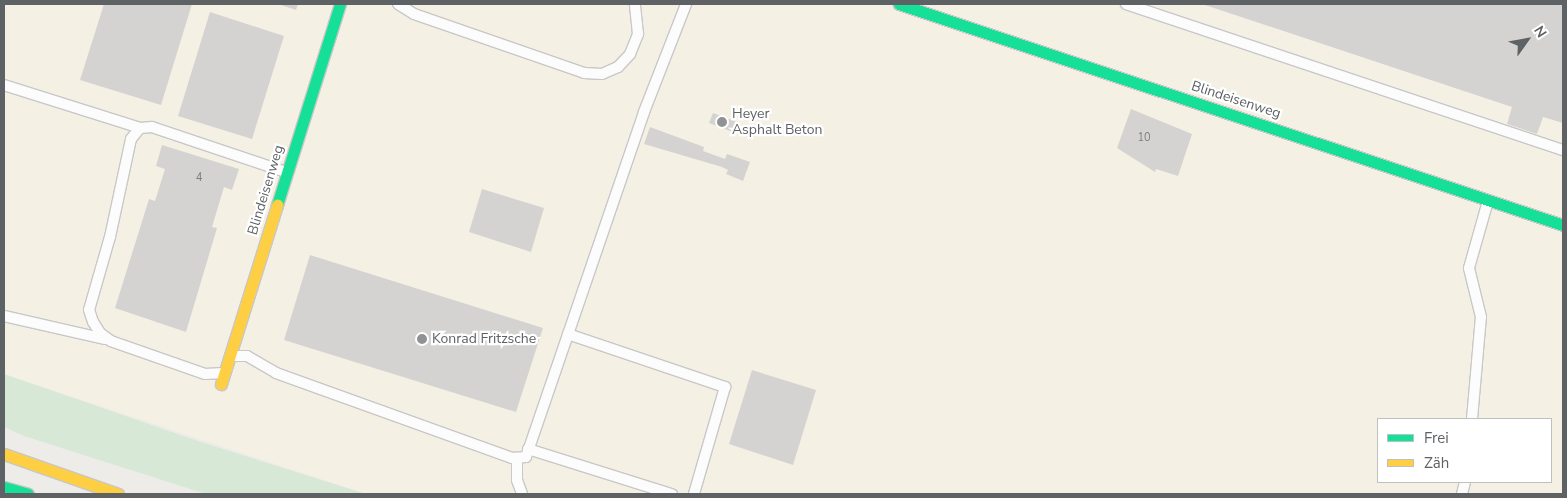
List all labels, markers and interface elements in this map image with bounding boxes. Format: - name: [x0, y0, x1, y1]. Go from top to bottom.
- north arrow: [1502, 15, 1552, 65]
- text: N: [1529, 22, 1551, 41]
- street label: Blindeisenweg: [1189, 78, 1283, 122]
- place label: Heyer Asphalt Beton: [732, 106, 822, 138]
- marker: Heyer Asphalt Beton: [716, 116, 728, 128]
- house number: 10: [1137, 131, 1151, 145]
- street label: Blindeisenweg: [244, 143, 288, 237]
- house number: 4: [196, 171, 202, 185]
- place label: Konrad Fritzsche: [432, 331, 536, 347]
- marker: Konrad Fritzsche: [416, 333, 428, 345]
- legend: [1377, 418, 1552, 483]
- text: Frei: [1424, 428, 1449, 448]
- text: Zäh: [1424, 453, 1449, 473]

